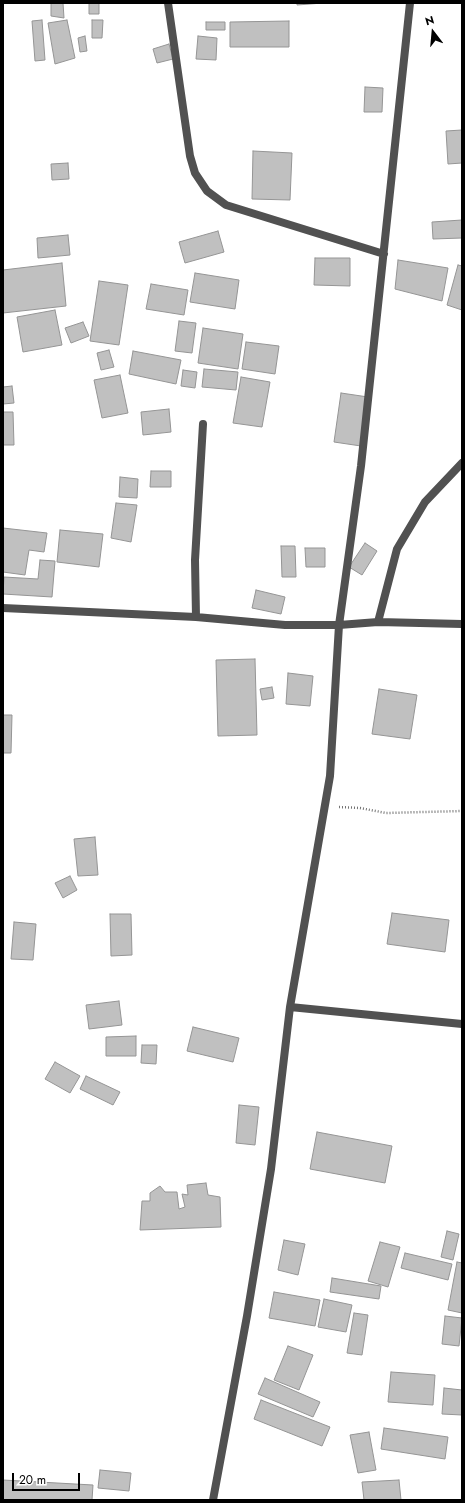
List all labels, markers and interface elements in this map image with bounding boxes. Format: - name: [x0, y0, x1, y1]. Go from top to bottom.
- north arrow: [413, 12, 453, 52]
- text: N: [423, 12, 436, 29]
- scale bar: [14, 1465, 82, 1491]
- text: 20 m: [19, 1471, 46, 1489]

